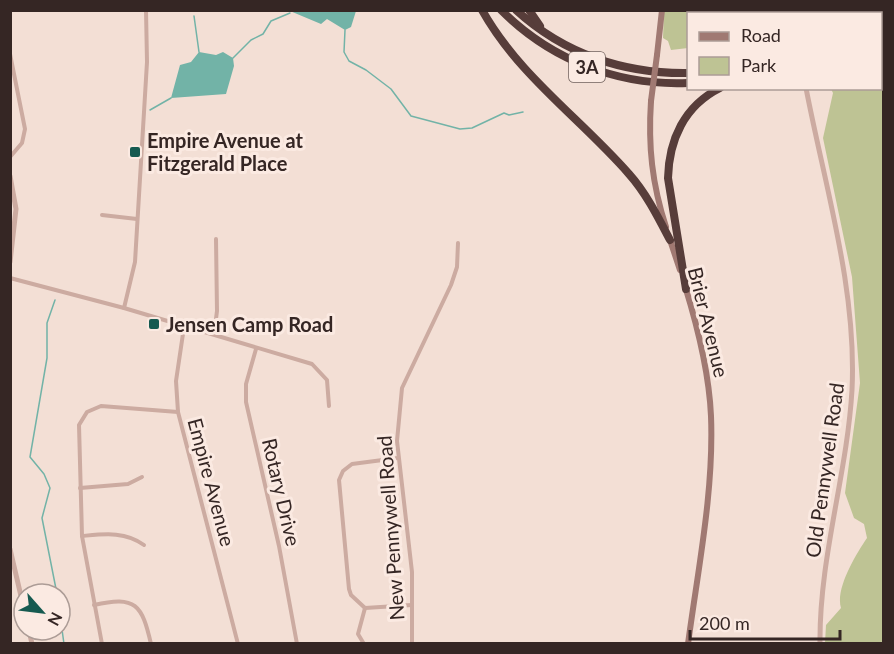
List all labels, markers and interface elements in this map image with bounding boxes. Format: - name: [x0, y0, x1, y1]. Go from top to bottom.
- legend: [687, 12, 882, 90]
- text: Road: [741, 24, 781, 46]
- road number: 3A: [569, 52, 605, 82]
- text: Park: [741, 54, 777, 76]
- place label: Empire Avenue at Fitzgerald Place: [147, 128, 304, 175]
- marker: Empire Avenue at Fitzgerald Place: [128, 145, 142, 159]
- street label: Brier Avenue: [684, 264, 734, 380]
- place label: Jensen Camp Road: [166, 312, 333, 336]
- marker: Jensen Camp Road: [147, 317, 161, 331]
- street label: Old Pennywell Road: [800, 381, 848, 559]
- street label: Empire Avenue: [183, 415, 241, 549]
- street label: New Pennywell Road: [372, 435, 408, 621]
- street label: Rotary Drive: [258, 436, 306, 548]
- north arrow: [12, 582, 72, 642]
- scale bar: [690, 603, 840, 641]
- text: N: [44, 609, 67, 629]
- text: 200 m: [699, 612, 750, 634]

